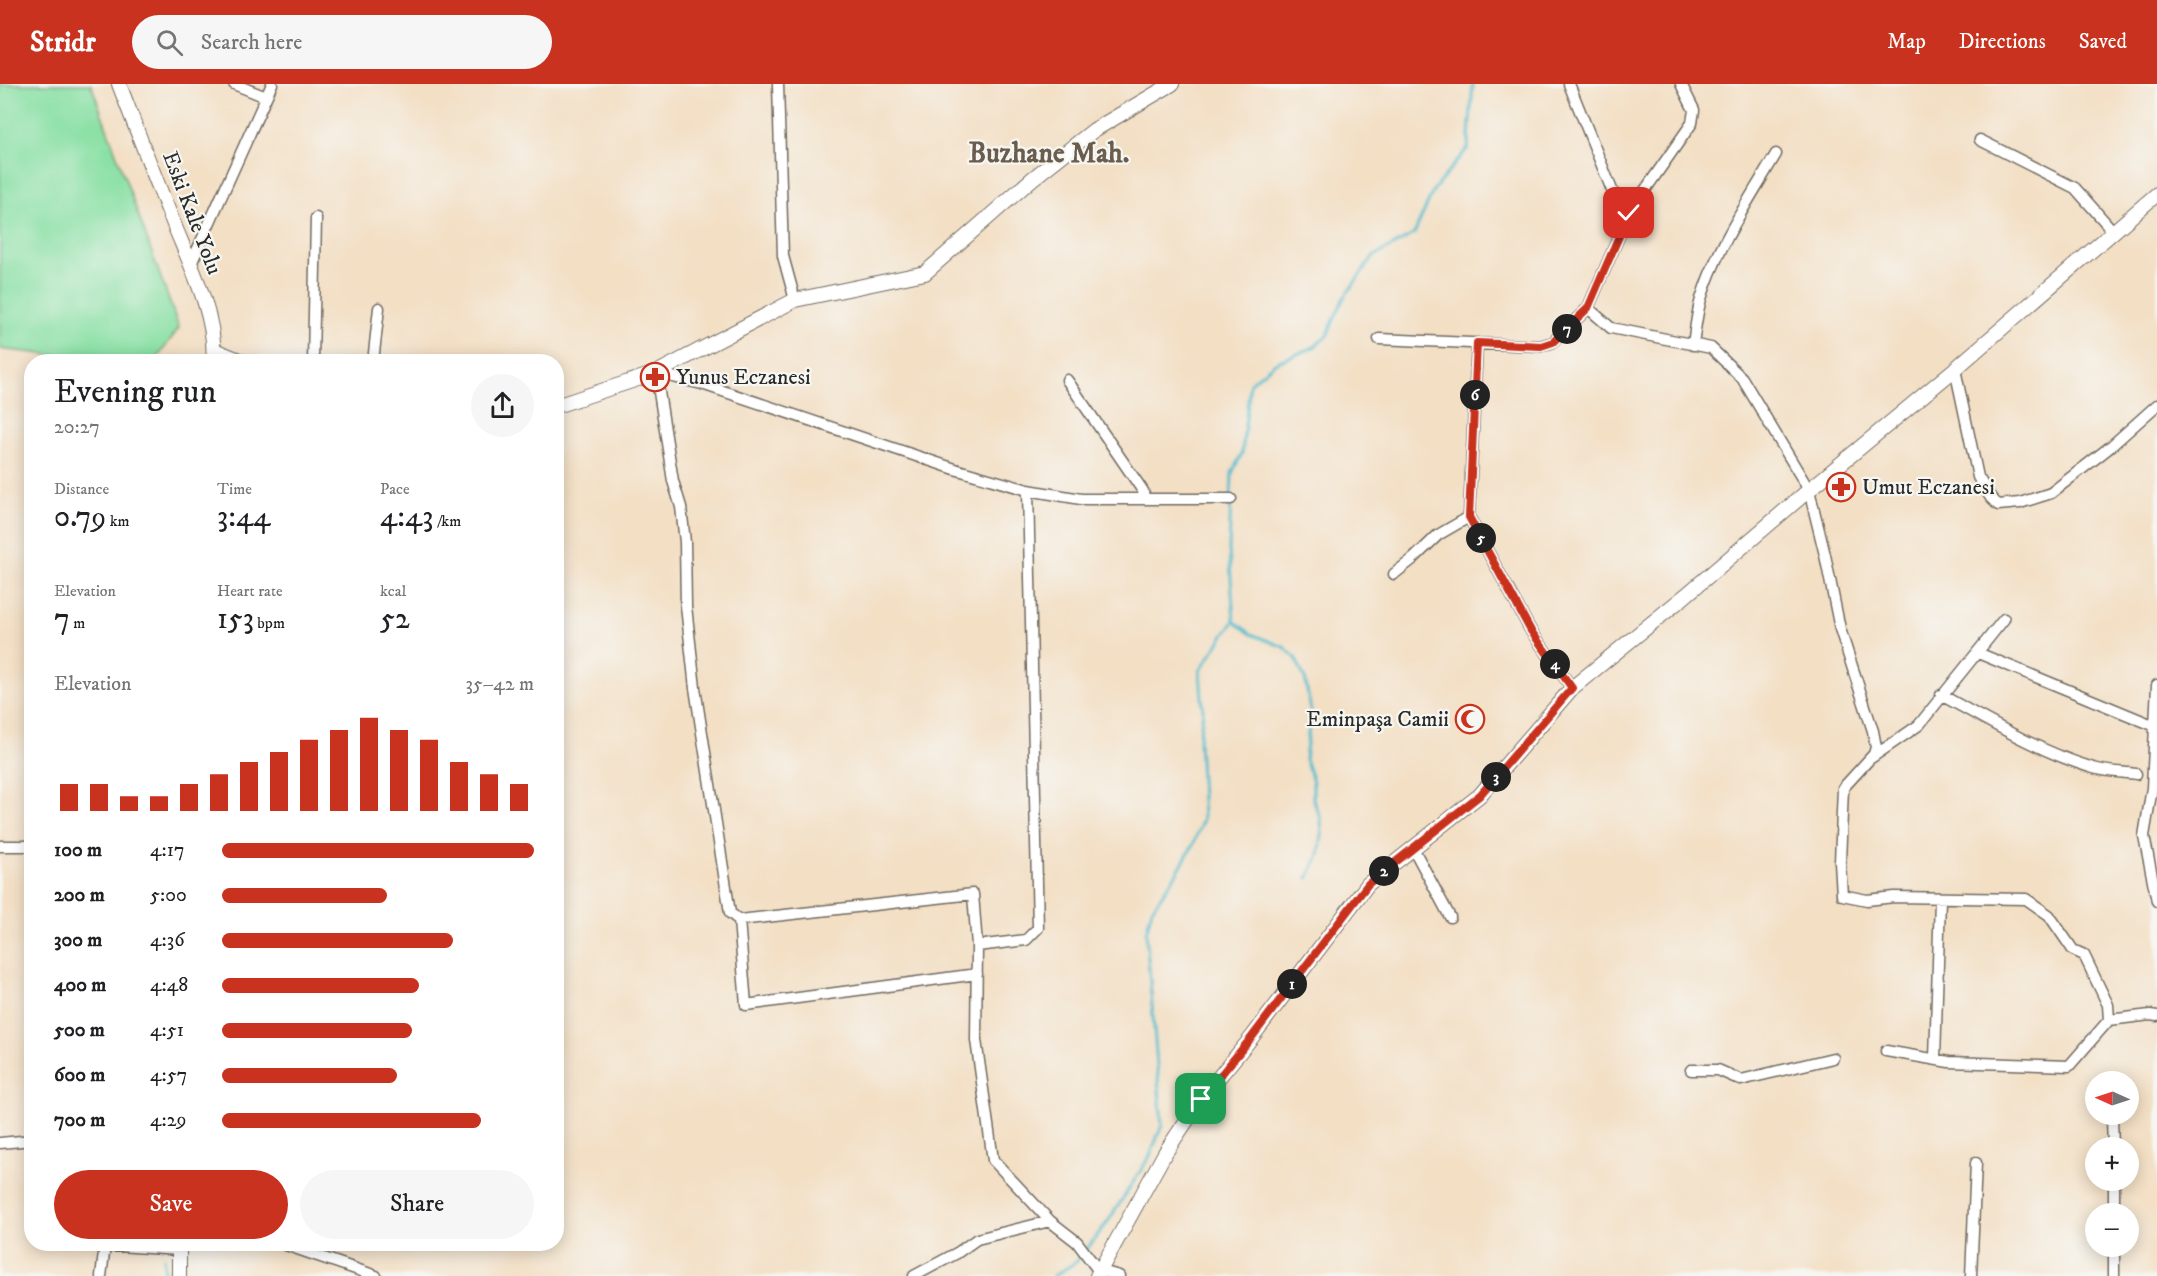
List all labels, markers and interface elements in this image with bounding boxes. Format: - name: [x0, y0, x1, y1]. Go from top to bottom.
- search box: [132, 15, 552, 69]
- text: Stridr: [30, 25, 96, 60]
- icon: search: [153, 26, 186, 59]
- text: Search here: [201, 29, 302, 56]
- text: Map: [1887, 29, 1926, 55]
- text: Directions: [1959, 29, 2046, 55]
- text: Saved: [2079, 29, 2127, 55]
- district label: Buzhane Mah.: [969, 136, 1129, 171]
- street label: Eski Kale Yolu: [156, 148, 228, 278]
- pin: [1603, 187, 1654, 238]
- icon: check: [1612, 196, 1645, 229]
- pin: 7: [1552, 314, 1582, 344]
- text: 7: [1563, 319, 1571, 339]
- pharmacy icon: Yunus Eczanesi: [639, 361, 671, 393]
- place label: Yunus Eczanesi: [676, 364, 811, 391]
- text: Evening run: [54, 372, 216, 413]
- button: share: [471, 374, 534, 437]
- pin: 6: [1460, 380, 1490, 410]
- text: 6: [1471, 385, 1479, 405]
- text: 20:27: [54, 415, 100, 440]
- pharmacy icon: Umut Eczanesi: [1825, 471, 1857, 503]
- place label: Umut Eczanesi: [1862, 474, 1995, 501]
- text: Distance: [54, 479, 109, 499]
- text: Time: [217, 479, 252, 499]
- text: Pace: [380, 479, 410, 499]
- text: 0.79: [54, 499, 106, 536]
- text: 3:44: [217, 499, 271, 536]
- text: 4:43: [380, 499, 434, 536]
- text: km: [106, 511, 130, 531]
- text: /km: [434, 511, 461, 531]
- pin: 5: [1466, 523, 1496, 553]
- text: 5: [1477, 528, 1485, 548]
- text: Elevation: [54, 581, 116, 601]
- text: Heart rate: [217, 581, 283, 601]
- text: kcal: [380, 581, 406, 601]
- text: 7: [54, 601, 70, 638]
- text: 153: [217, 601, 254, 638]
- text: 52: [380, 601, 410, 638]
- text: m: [70, 613, 85, 633]
- text: bpm: [254, 613, 285, 633]
- pin: 4: [1540, 649, 1570, 679]
- text: 4: [1550, 654, 1560, 674]
- text: Elevation: [54, 672, 131, 697]
- text: 35–42 m: [465, 672, 534, 697]
- mosque icon: Eminpaşa Camii: [1454, 703, 1486, 735]
- place label: Eminpaşa Camii: [1306, 706, 1449, 733]
- pin: 3: [1481, 762, 1511, 792]
- text: 3: [1493, 767, 1499, 787]
- text: 100 m: [54, 838, 102, 863]
- text: 4:17: [150, 838, 185, 863]
- pin: 2: [1369, 856, 1399, 886]
- text: 2: [1380, 861, 1388, 881]
- text: 200 m: [54, 883, 105, 908]
- text: 5:00: [150, 883, 187, 908]
- text: 300 m: [54, 928, 102, 953]
- text: 4:36: [150, 928, 185, 953]
- pin: 1: [1277, 969, 1307, 999]
- text: 400 m: [54, 973, 106, 998]
- text: 4:48: [150, 973, 188, 998]
- text: 1: [1289, 974, 1295, 994]
- text: 500 m: [54, 1018, 105, 1043]
- text: 4:51: [150, 1018, 184, 1043]
- text: 600 m: [54, 1063, 105, 1088]
- text: 4:57: [150, 1063, 187, 1088]
- north arrow: [2085, 1071, 2139, 1125]
- map controls: [2085, 1071, 2139, 1257]
- pin: [1175, 1073, 1226, 1124]
- icon: arrive: [1184, 1082, 1217, 1115]
- text: 700 m: [54, 1108, 105, 1133]
- text: 4:29: [150, 1108, 187, 1133]
- button: +: [2085, 1137, 2139, 1191]
- button: Save: [54, 1170, 288, 1239]
- button: Share: [300, 1170, 534, 1239]
- button: −: [2085, 1203, 2139, 1257]

